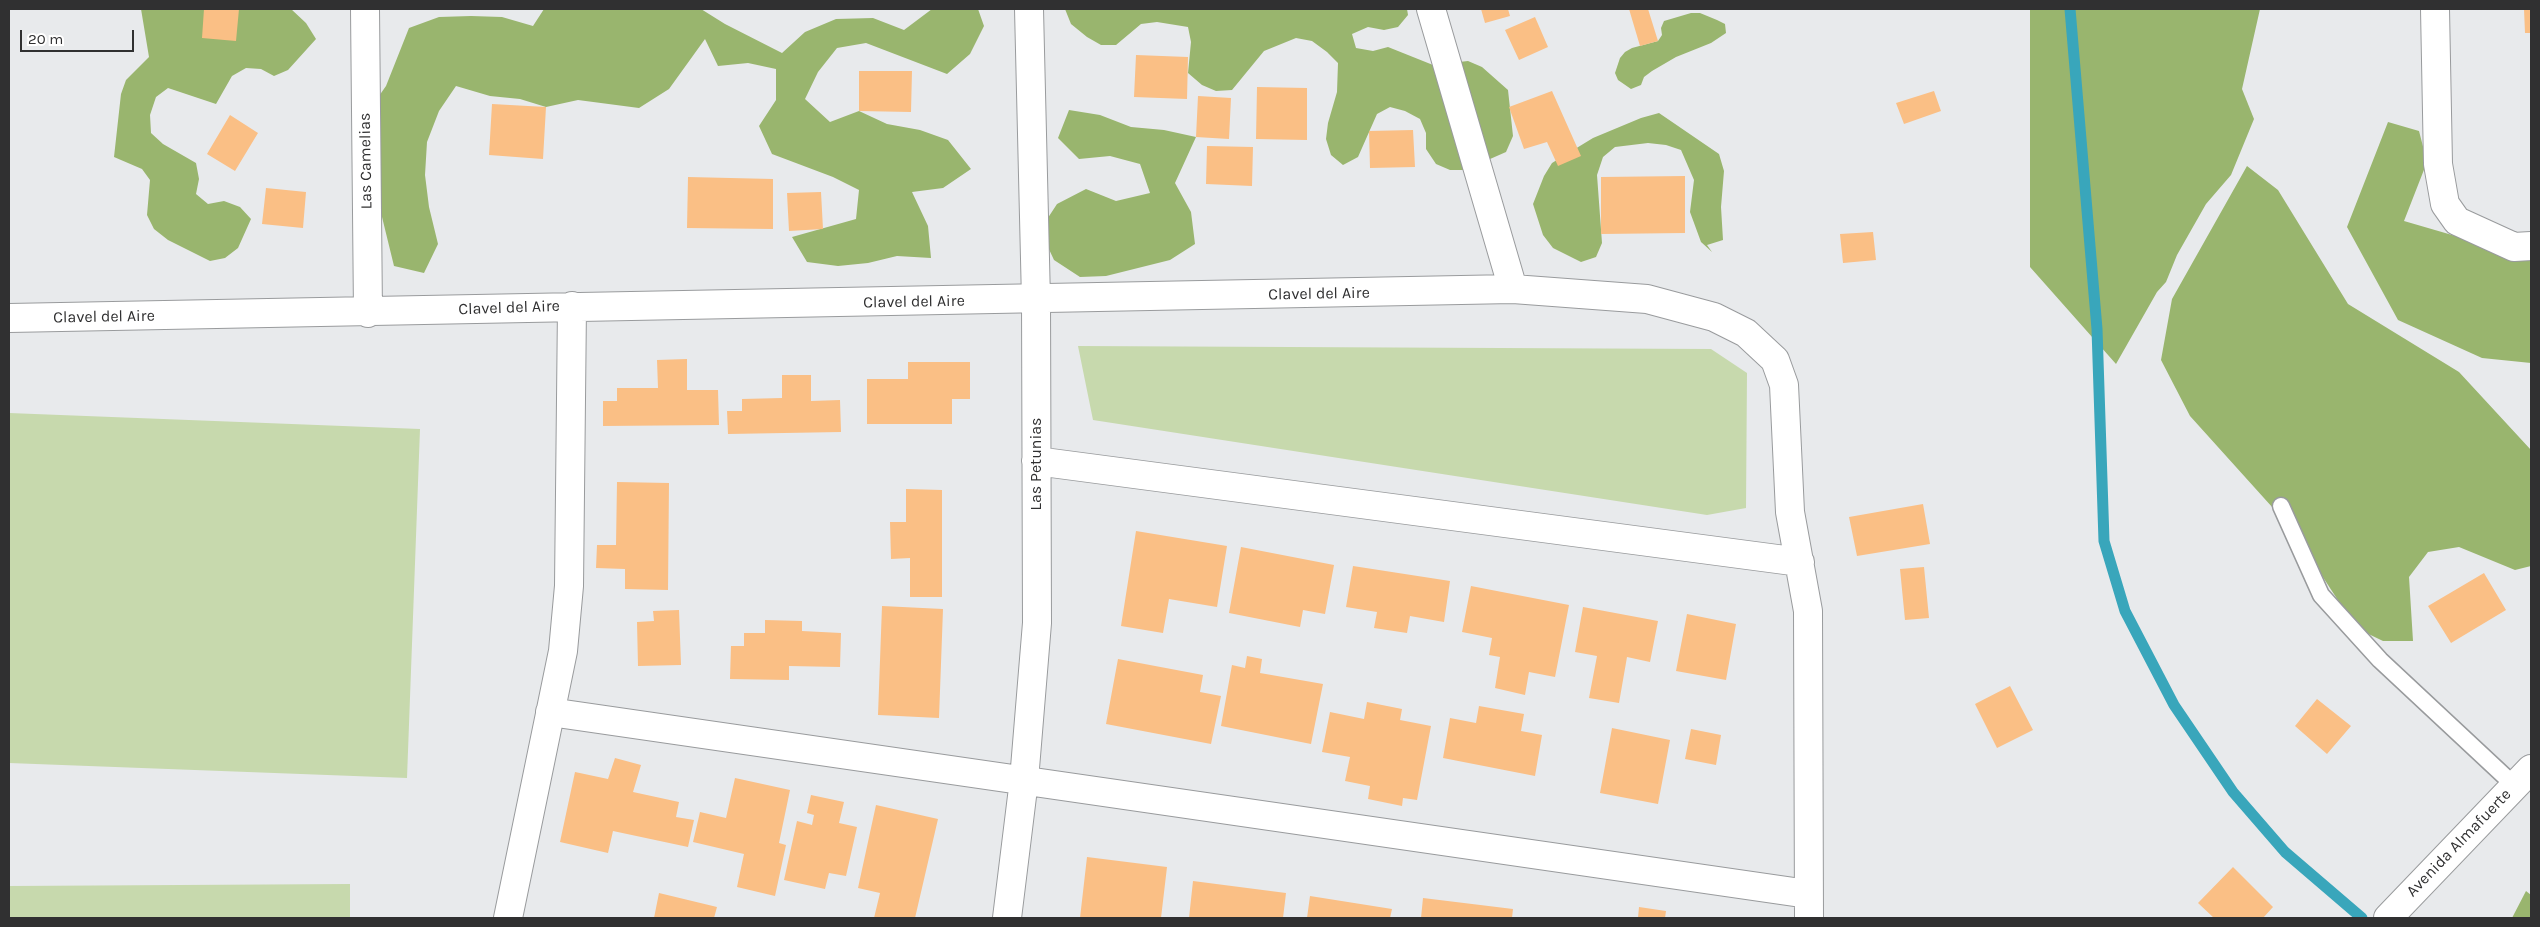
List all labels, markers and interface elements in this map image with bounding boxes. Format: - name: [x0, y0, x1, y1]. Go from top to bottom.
- scale bar: [22, 20, 136, 52]
- text: 20 m: [28, 30, 63, 48]
- street label: Las Camelias: [356, 112, 376, 210]
- street label: Clavel del Aire: [1268, 284, 1370, 304]
- street label: Clavel del Aire: [863, 292, 965, 312]
- street label: Clavel del Aire: [458, 297, 560, 319]
- street label: Clavel del Aire: [53, 307, 155, 327]
- street label: Las Petunias: [1026, 418, 1046, 510]
- street label: Avenida Almafuerte: [2403, 785, 2515, 901]

